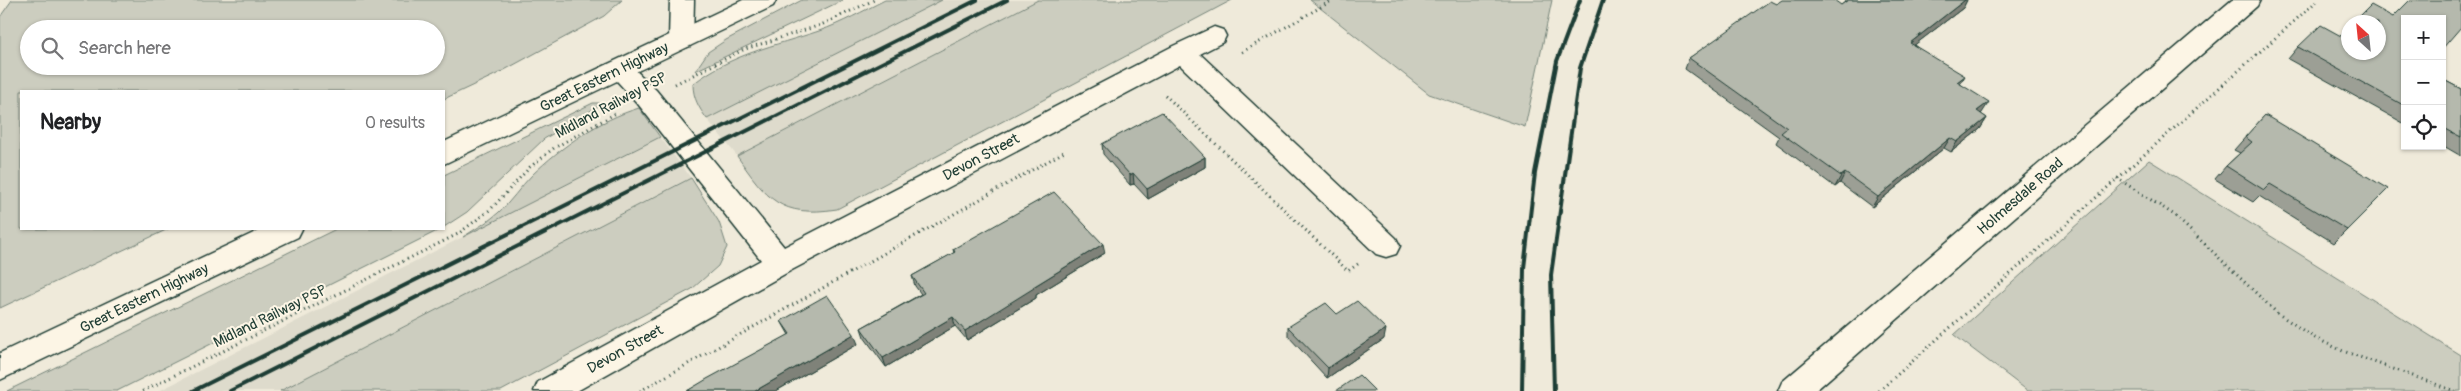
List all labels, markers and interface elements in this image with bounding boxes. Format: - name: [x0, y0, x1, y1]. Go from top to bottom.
- north arrow: [2341, 15, 2386, 60]
- map controls: [2401, 15, 2446, 150]
- button: +: [2401, 15, 2446, 60]
- search box: [20, 20, 445, 75]
- icon: search: [38, 34, 66, 62]
- text: Search here: [78, 36, 171, 60]
- street label: Great Eastern Highway: [537, 38, 672, 117]
- button: −: [2401, 60, 2446, 105]
- street label: Midland Railway PSP: [552, 68, 670, 143]
- button: locate: [2401, 105, 2446, 150]
- text: Nearby: [40, 109, 101, 136]
- text: 0 results: [365, 113, 425, 133]
- street label: Devon Street: [940, 129, 1024, 186]
- street label: Holmesdale Road: [1973, 154, 2067, 239]
- street label: Great Eastern Highway: [77, 259, 212, 338]
- street label: Midland Railway PSP: [210, 281, 330, 352]
- street label: Devon Street: [584, 320, 667, 378]

